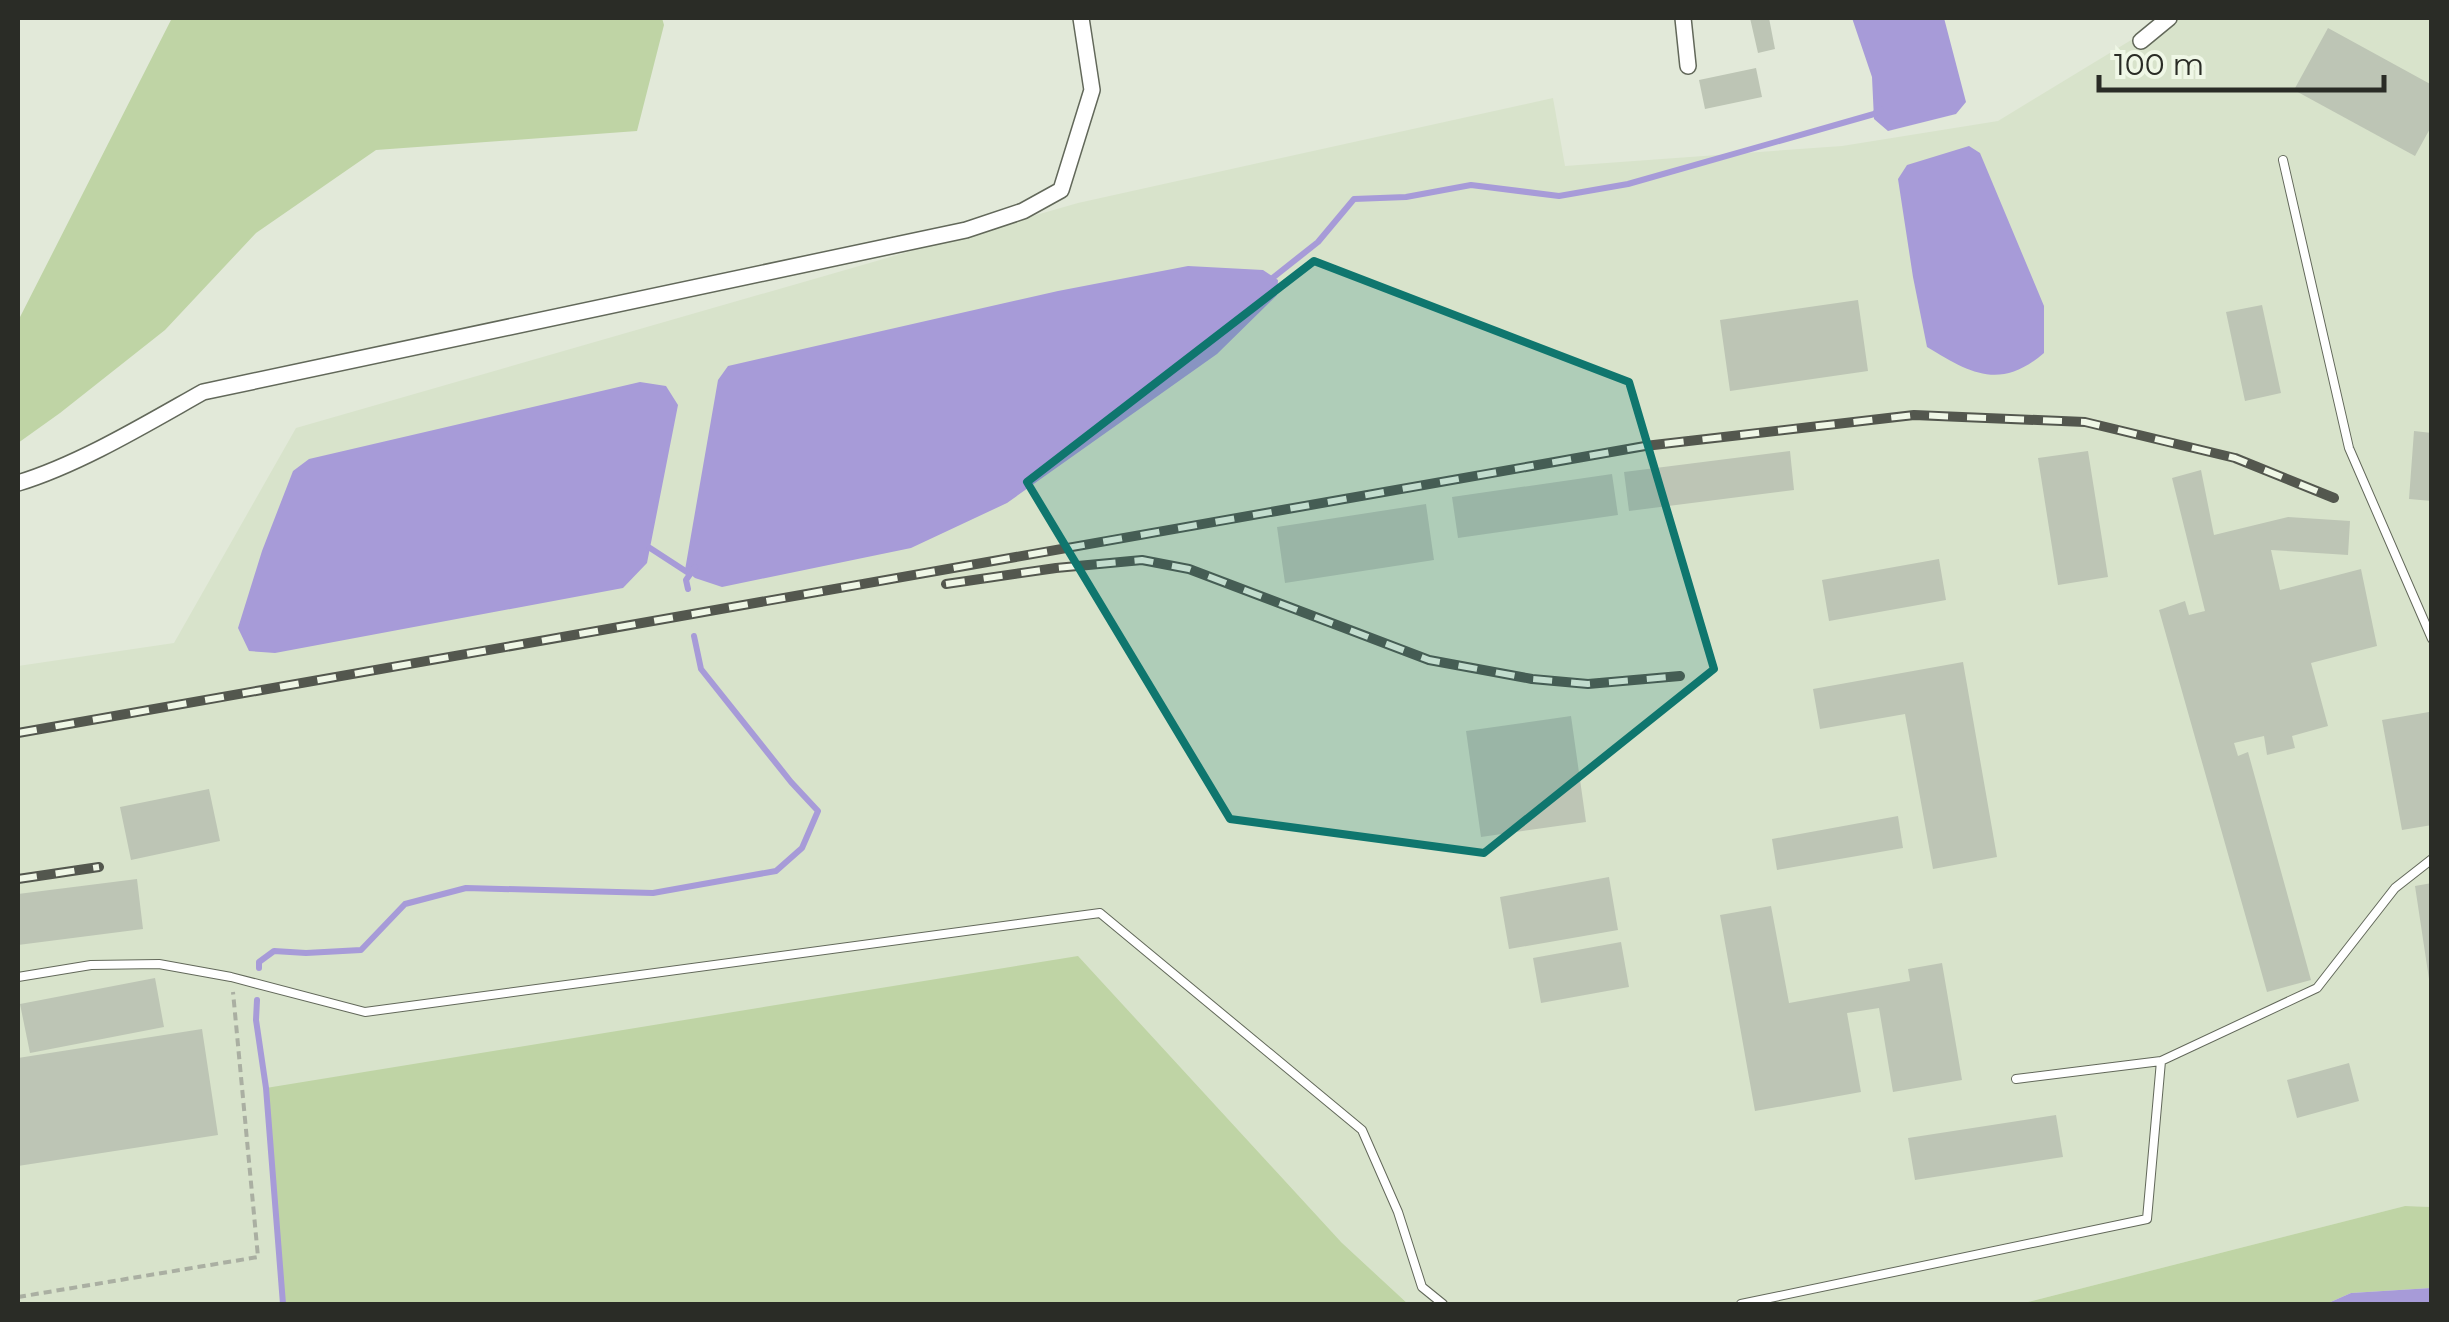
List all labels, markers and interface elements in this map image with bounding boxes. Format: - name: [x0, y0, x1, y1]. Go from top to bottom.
- scale bar: [2099, 30, 2384, 92]
- text: 100 m: [2114, 46, 2204, 83]

